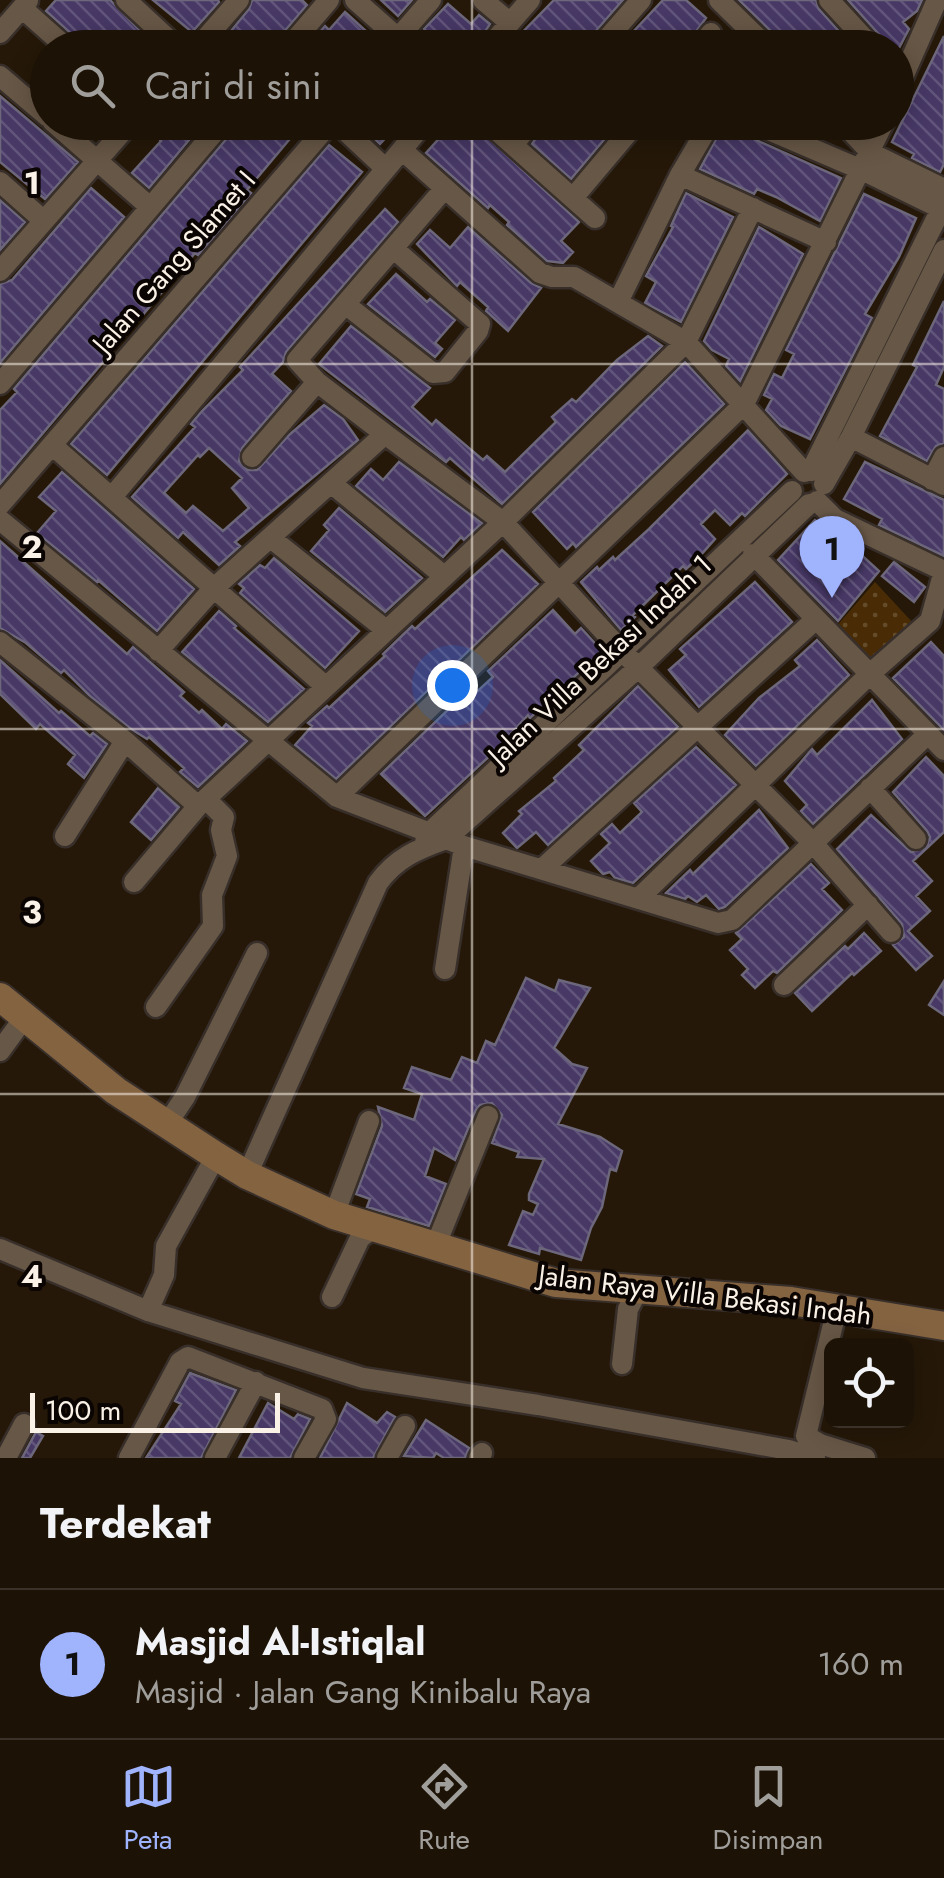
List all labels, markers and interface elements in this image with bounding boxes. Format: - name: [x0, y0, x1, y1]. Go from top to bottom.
- search box: [30, 30, 914, 140]
- icon: search: [65, 58, 120, 113]
- text: Cari di sini: [145, 58, 322, 113]
- text: 1: [24, 160, 40, 206]
- street label: Jalan Gang Slamet I: [80, 161, 265, 366]
- pin: 1: [800, 516, 864, 598]
- text: 2: [22, 524, 43, 570]
- street label: Jalan Villa Bekasi Indah 1: [476, 545, 721, 778]
- your location: [427, 660, 478, 711]
- text: 3: [22, 889, 42, 935]
- text: 4: [21, 1253, 43, 1299]
- street label: Jalan Raya Villa Bekasi Indah: [532, 1254, 874, 1336]
- map controls: [824, 1338, 914, 1428]
- button: locate: [824, 1338, 914, 1428]
- scale bar: [30, 1388, 280, 1432]
- text: 100 m: [45, 1390, 121, 1431]
- text: Terdekat: [40, 1493, 211, 1554]
- text: Masjid Al-Istiqlal: [135, 1614, 425, 1669]
- text: 1: [64, 1641, 81, 1687]
- text: 160 m: [817, 1641, 904, 1687]
- text: Masjid · Jalan Gang Kinibalu Raya: [135, 1669, 591, 1715]
- tab: Peta: [121, 1759, 176, 1860]
- tab: Rute: [417, 1759, 472, 1860]
- tab: Disimpan: [713, 1759, 823, 1860]

